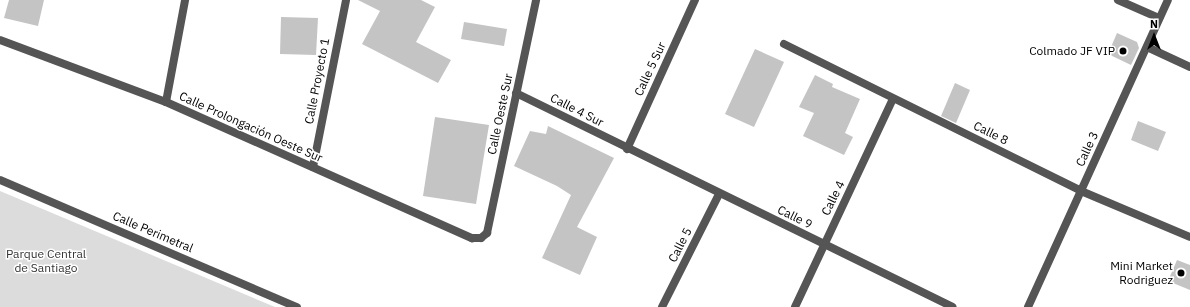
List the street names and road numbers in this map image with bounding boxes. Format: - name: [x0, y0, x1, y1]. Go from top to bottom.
- street label: Calle Proyecto 1: [302, 37, 332, 125]
- street label: Calle 5 Sur: [631, 40, 669, 98]
- street label: Calle Oeste Sur: [484, 72, 516, 156]
- street label: Calle Prolongación Oeste Sur: [177, 89, 325, 165]
- street label: Calle 4 Sur: [548, 90, 606, 130]
- street label: Calle 8: [971, 118, 1011, 148]
- street label: Calle 3: [1073, 129, 1101, 169]
- street label: Calle 4: [818, 178, 848, 218]
- street label: Calle 9: [775, 202, 815, 232]
- street label: Calle Perimetral: [111, 209, 195, 255]
- street label: Calle 5: [665, 225, 695, 265]

